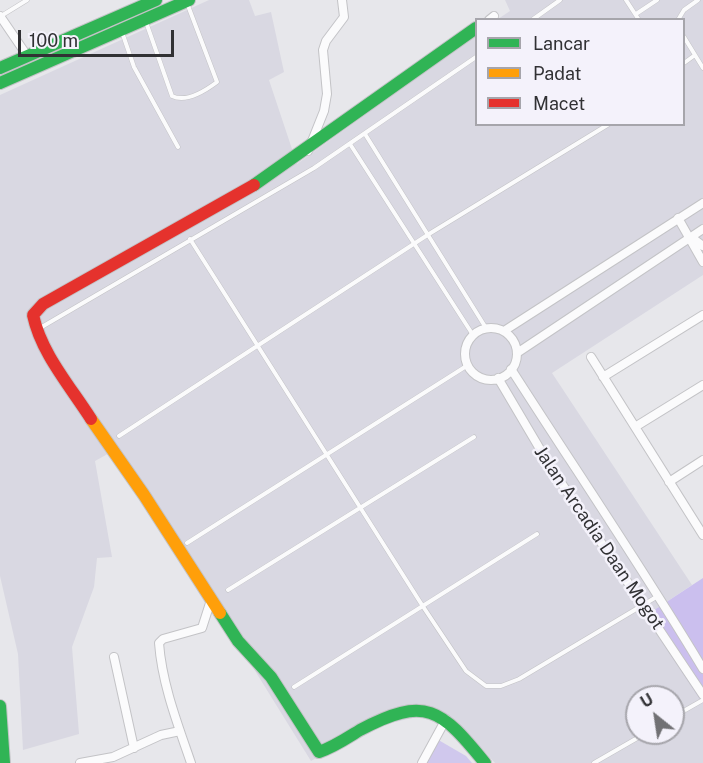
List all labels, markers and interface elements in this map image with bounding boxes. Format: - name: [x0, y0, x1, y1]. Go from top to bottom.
- scale bar: [21, 18, 177, 56]
- legend: [475, 18, 685, 126]
- text: 100 m: [29, 30, 78, 51]
- text: Lancar: [533, 33, 590, 54]
- text: Padat: [533, 63, 582, 84]
- text: Macet: [533, 93, 585, 114]
- street label: Jalan Arcadia Daan Mogot: [529, 442, 669, 634]
- north arrow: [625, 685, 685, 745]
- text: U: [637, 690, 657, 712]

